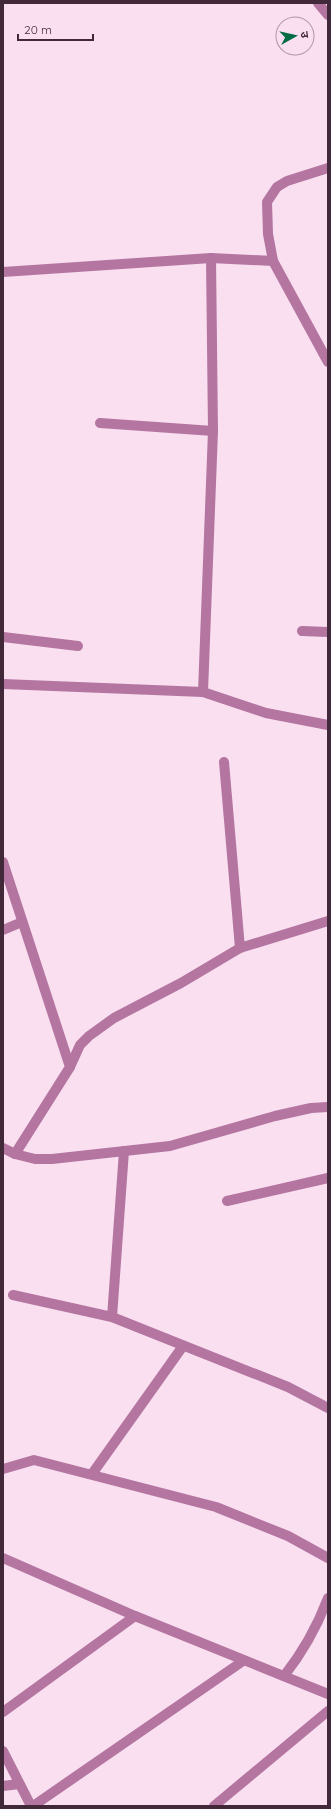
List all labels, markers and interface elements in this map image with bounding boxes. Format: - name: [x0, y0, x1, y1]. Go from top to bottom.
- scale bar: [18, 16, 93, 42]
- north arrow: [275, 16, 315, 56]
- text: 20 m: [24, 22, 52, 37]
- text: उ: [298, 30, 312, 39]

